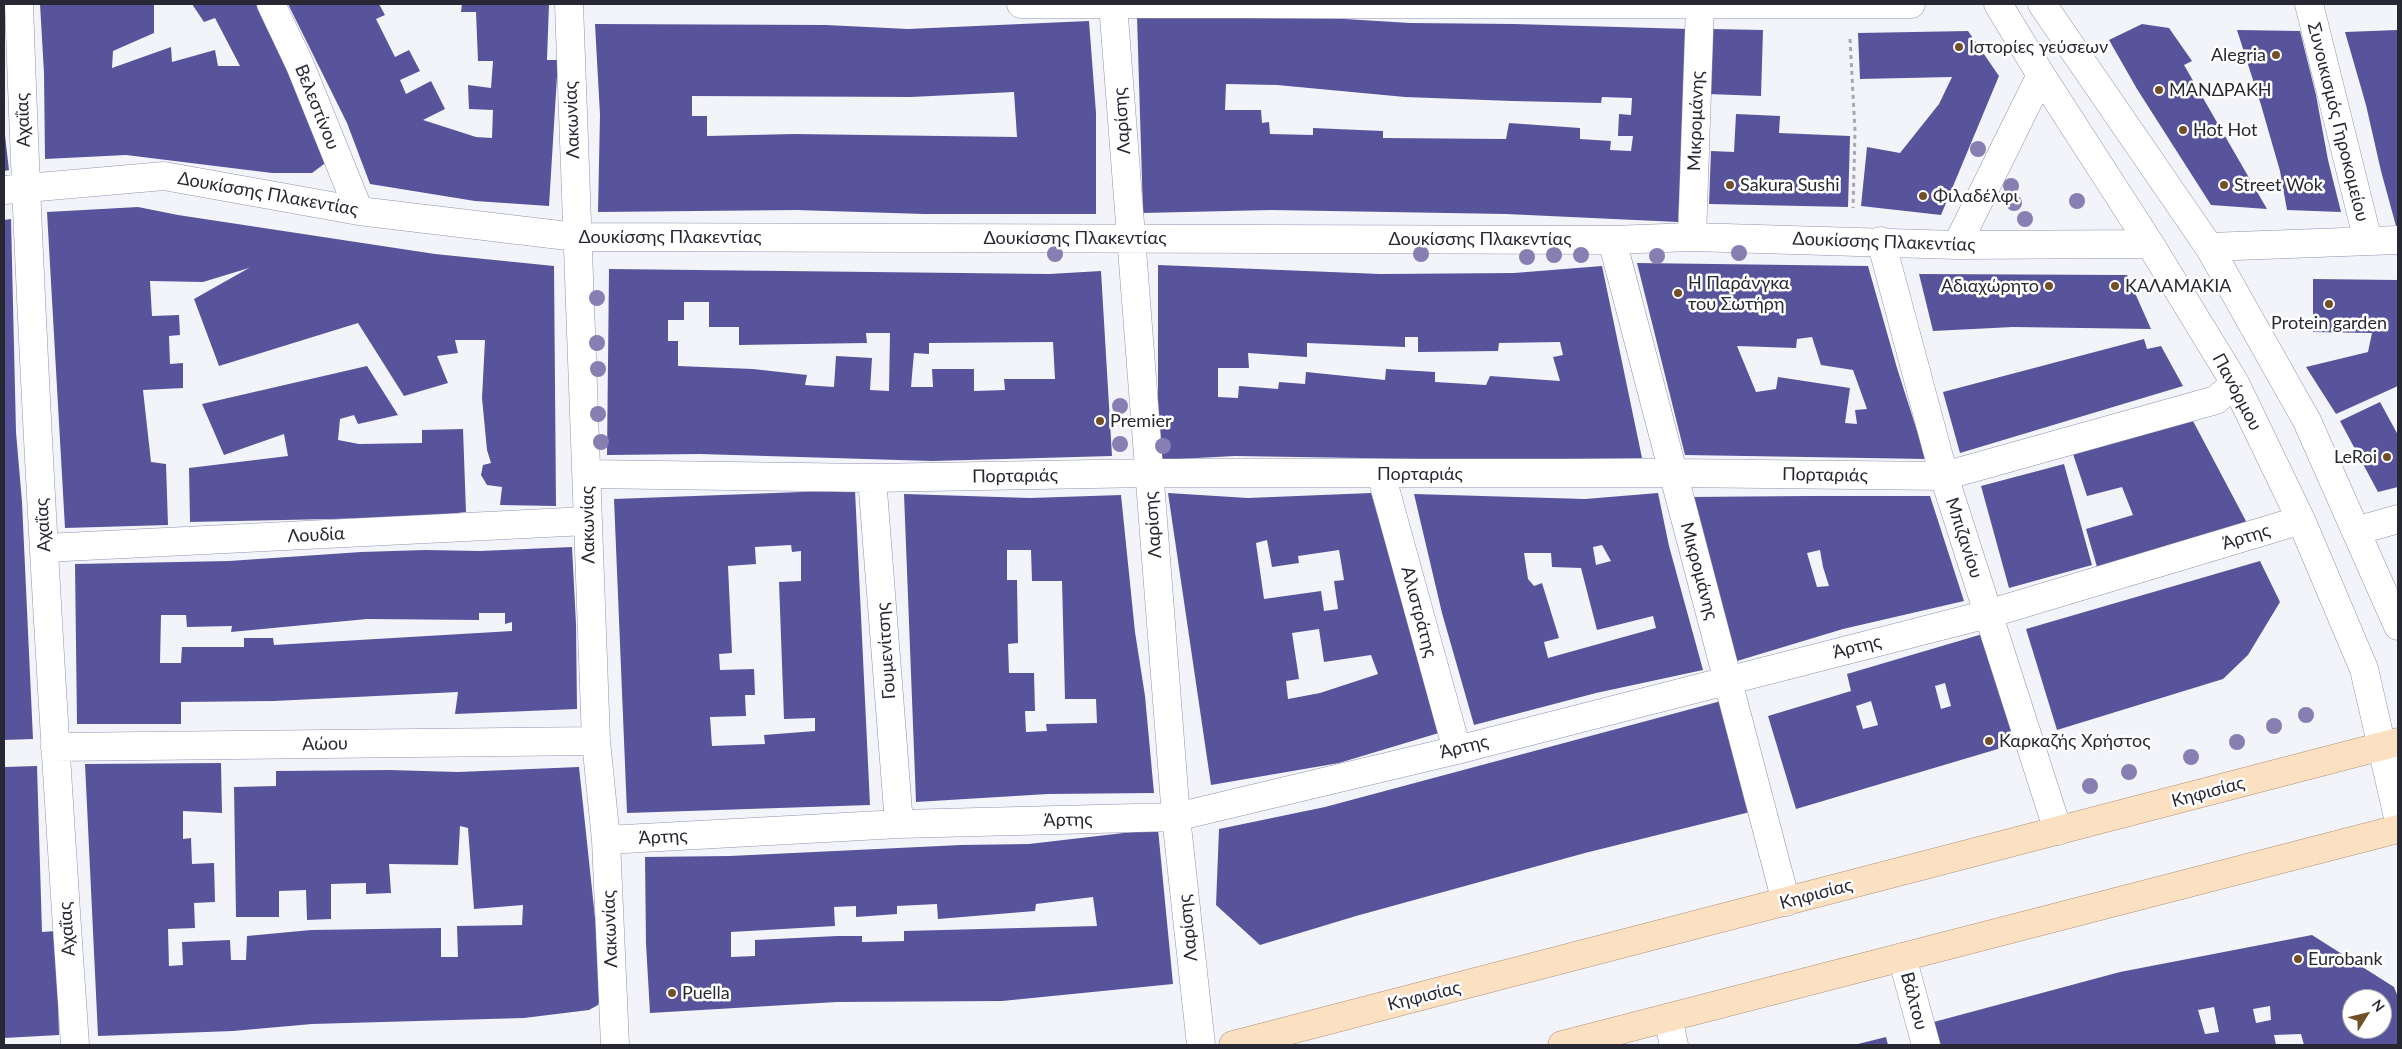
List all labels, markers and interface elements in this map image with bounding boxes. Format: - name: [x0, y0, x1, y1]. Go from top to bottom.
- street label: Συνοικισμός Γηροκομείου: [2303, 20, 2373, 224]
- place label: Ιστορίες γεύσεων: [1969, 36, 2108, 58]
- marker: Ιστορίες γεύσεων: [1953, 41, 1965, 53]
- place label: Alegria: [2211, 44, 2266, 66]
- marker: Alegria: [2270, 49, 2282, 61]
- street label: Βελεστίνου: [290, 61, 344, 153]
- street label: Μικρομάνης: [1683, 71, 1709, 171]
- place label: ΜΑΝΔΡΑΚΗ: [2169, 79, 2272, 101]
- street label: Λακωνίας: [560, 81, 584, 159]
- marker: ΜΑΝΔΡΑΚΗ: [2153, 84, 2165, 96]
- street label: Λαρίσης: [1109, 87, 1135, 155]
- street label: Αχαΐας: [11, 92, 35, 148]
- place label: Hot Hot: [2193, 119, 2258, 141]
- marker: Hot Hot: [2177, 124, 2189, 136]
- street label: Δουκίσσης Πλακεντίας: [176, 167, 360, 221]
- place label: Sakura Sushi: [1740, 174, 1840, 196]
- place label: Street Wok: [2234, 174, 2323, 196]
- marker: Sakura Sushi: [1724, 179, 1736, 191]
- marker: Street Wok: [2218, 179, 2230, 191]
- place label: Φιλαδέλφι: [1933, 185, 2018, 207]
- marker: Φιλαδέλφι: [1917, 190, 1929, 202]
- street label: Δουκίσσης Πλακεντίας: [579, 226, 761, 248]
- street label: Δουκίσσης Πλακεντίας: [984, 227, 1166, 249]
- street label: Δουκίσσης Πλακεντίας: [1389, 228, 1571, 250]
- street label: Δουκίσσης Πλακεντίας: [1792, 228, 1976, 256]
- place label: Η Παράνγκα του Σωτήρη: [1688, 272, 1790, 314]
- place label: Αδιαχώρητο: [1941, 275, 2039, 297]
- place label: ΚΑΛΑΜΑΚΙΑ: [2125, 275, 2232, 297]
- marker: Αδιαχώρητο: [2043, 280, 2055, 292]
- marker: ΚΑΛΑΜΑΚΙΑ: [2109, 280, 2121, 292]
- marker: Η Παράνγκα του Σωτήρη: [1672, 287, 1684, 299]
- marker: Protein garden: [2323, 298, 2335, 310]
- place label: Protein garden: [2271, 312, 2387, 334]
- street label: Πανόρμου: [2208, 350, 2266, 434]
- place label: Premier: [1110, 410, 1172, 432]
- marker: Premier: [1094, 415, 1106, 427]
- place label: LeRoi: [2334, 446, 2377, 468]
- marker: LeRoi: [2381, 451, 2393, 463]
- street label: Πορταριάς: [1377, 463, 1463, 485]
- street label: Πορταριάς: [1782, 463, 1868, 487]
- street label: Πορταριάς: [972, 464, 1058, 488]
- street label: Λακωνίας: [577, 486, 599, 564]
- street label: Λαρίσης: [1140, 491, 1166, 559]
- street label: Μπιζανίου: [1941, 495, 1987, 581]
- street label: Αχαΐας: [31, 497, 55, 553]
- street label: Άρτης: [2219, 519, 2273, 555]
- street label: Μικρομάνης: [1676, 520, 1722, 622]
- street label: Λουδία: [287, 523, 345, 547]
- street label: Αλιστράτης: [1396, 564, 1442, 660]
- street label: Γουμενίτσης: [872, 602, 900, 700]
- street label: Άρτης: [1831, 631, 1883, 663]
- place label: Καρκαζής Χρήστος: [1999, 730, 2151, 752]
- street label: Άρτης: [1438, 731, 1490, 763]
- street label: Αώου: [302, 733, 348, 755]
- marker: Καρκαζής Χρήστος: [1983, 735, 1995, 747]
- street label: Κηφισίας: [2169, 772, 2247, 812]
- street label: Άρτης: [1043, 809, 1093, 831]
- street label: Άρτης: [638, 825, 688, 849]
- street label: Κηφισίας: [1777, 874, 1855, 914]
- street label: Λακωνίας: [598, 890, 622, 968]
- street label: Λαρίσης: [1174, 894, 1202, 962]
- street label: Αχαΐας: [54, 901, 80, 957]
- place label: Eurobank: [2308, 948, 2383, 970]
- marker: Eurobank: [2292, 953, 2304, 965]
- street label: Βάλτου: [1896, 970, 1932, 1032]
- street label: Κηφισίας: [1385, 977, 1463, 1015]
- place label: Puella: [682, 982, 730, 1004]
- marker: Puella: [666, 987, 678, 999]
- north arrow: [2342, 989, 2392, 1039]
- text: N: [2369, 996, 2389, 1015]

